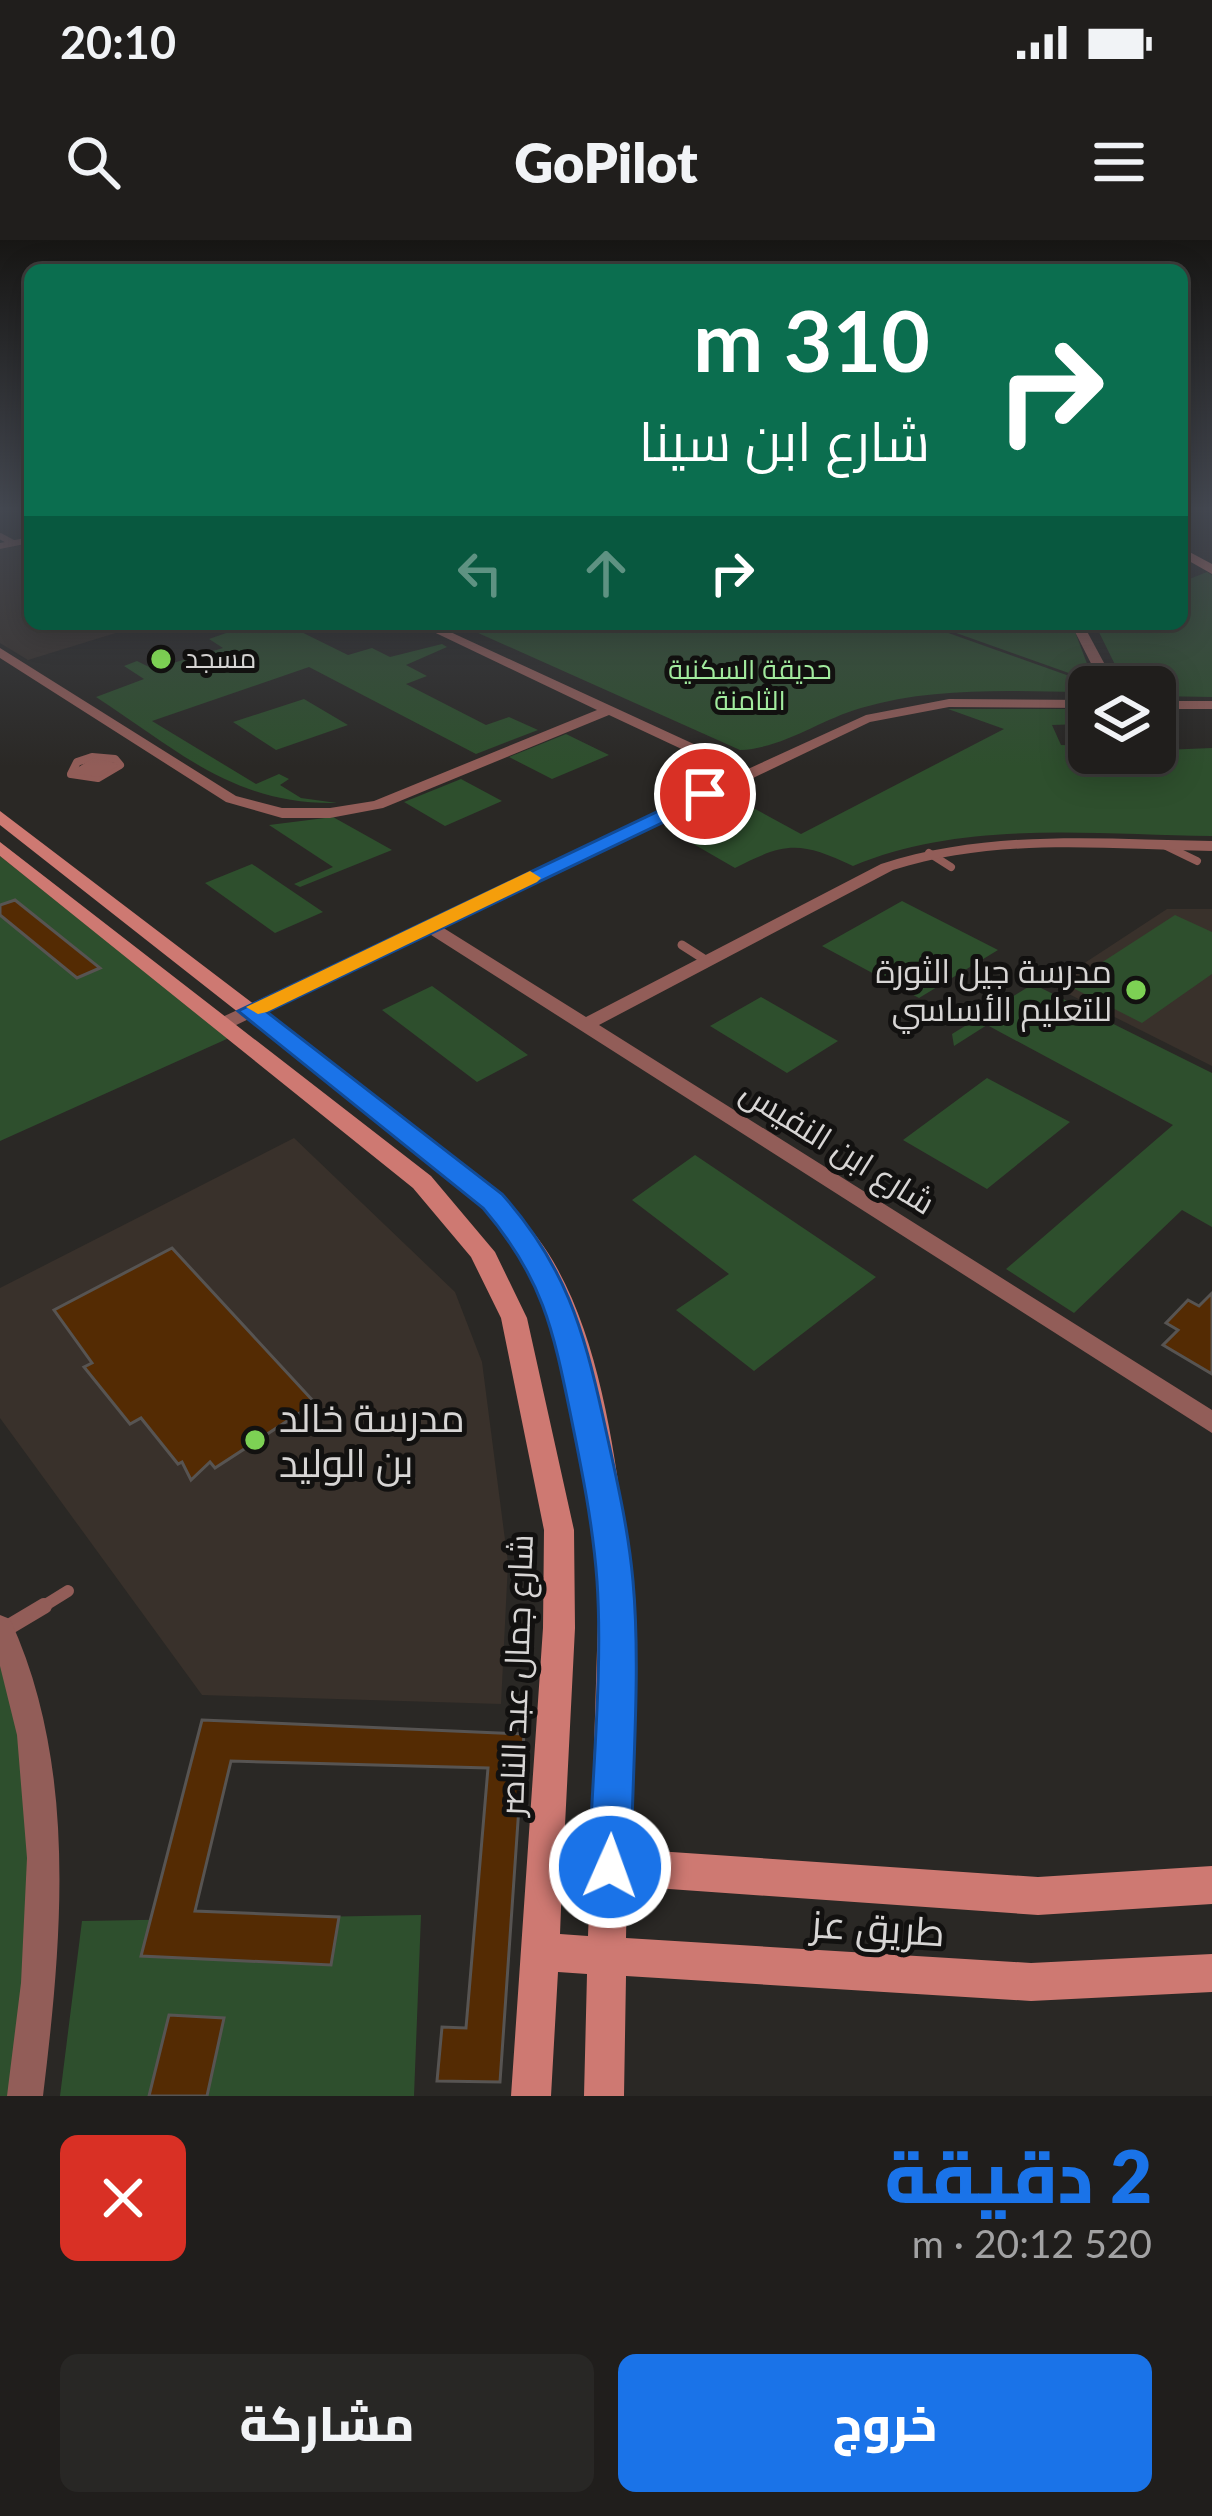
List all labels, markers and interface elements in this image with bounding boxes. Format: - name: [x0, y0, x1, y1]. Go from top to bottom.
- text: 20:10: [60, 15, 176, 69]
- icon: search: [60, 129, 126, 195]
- icon: menu: [1086, 129, 1152, 195]
- text: GoPilot: [514, 130, 698, 195]
- text: 310 m: [693, 289, 930, 390]
- icon: right: [972, 312, 1128, 468]
- text: شارع ابن سينا: [639, 408, 930, 473]
- icon: left: [447, 540, 513, 606]
- icon: ahead: [573, 540, 639, 606]
- icon: right: [699, 540, 765, 606]
- place label: مسجد: [185, 641, 256, 674]
- marker: مسجد: [148, 646, 174, 672]
- park label: حديقة السكنية الثامنة: [668, 652, 832, 716]
- map controls: [1068, 666, 1176, 774]
- button: layers: [1068, 666, 1176, 774]
- pin: [654, 743, 756, 845]
- icon: arrive: [672, 761, 738, 827]
- place label: مدرسة جيل الثورة للتعليم الأساسي: [875, 950, 1112, 1034]
- marker: مدرسة جيل الثورة للتعليم الأساسي: [1123, 977, 1149, 1003]
- street label: شارع ابن النفيس: [732, 1071, 943, 1225]
- place label: مدرسة خالد بن الوليد: [279, 1394, 465, 1487]
- marker: مدرسة خالد بن الوليد: [242, 1427, 268, 1453]
- street label: شارع جمال عبد الناصر: [490, 1534, 544, 1819]
- position arrow: [547, 1804, 673, 1930]
- street label: طريق عز: [808, 1899, 946, 1957]
- text: 2 دقيقة: [885, 2132, 1152, 2218]
- button: close: [60, 2135, 186, 2261]
- text: 520 m · 20:12: [912, 2220, 1152, 2266]
- button: مشاركة: [60, 2354, 594, 2492]
- button: خروج: [618, 2354, 1152, 2492]

